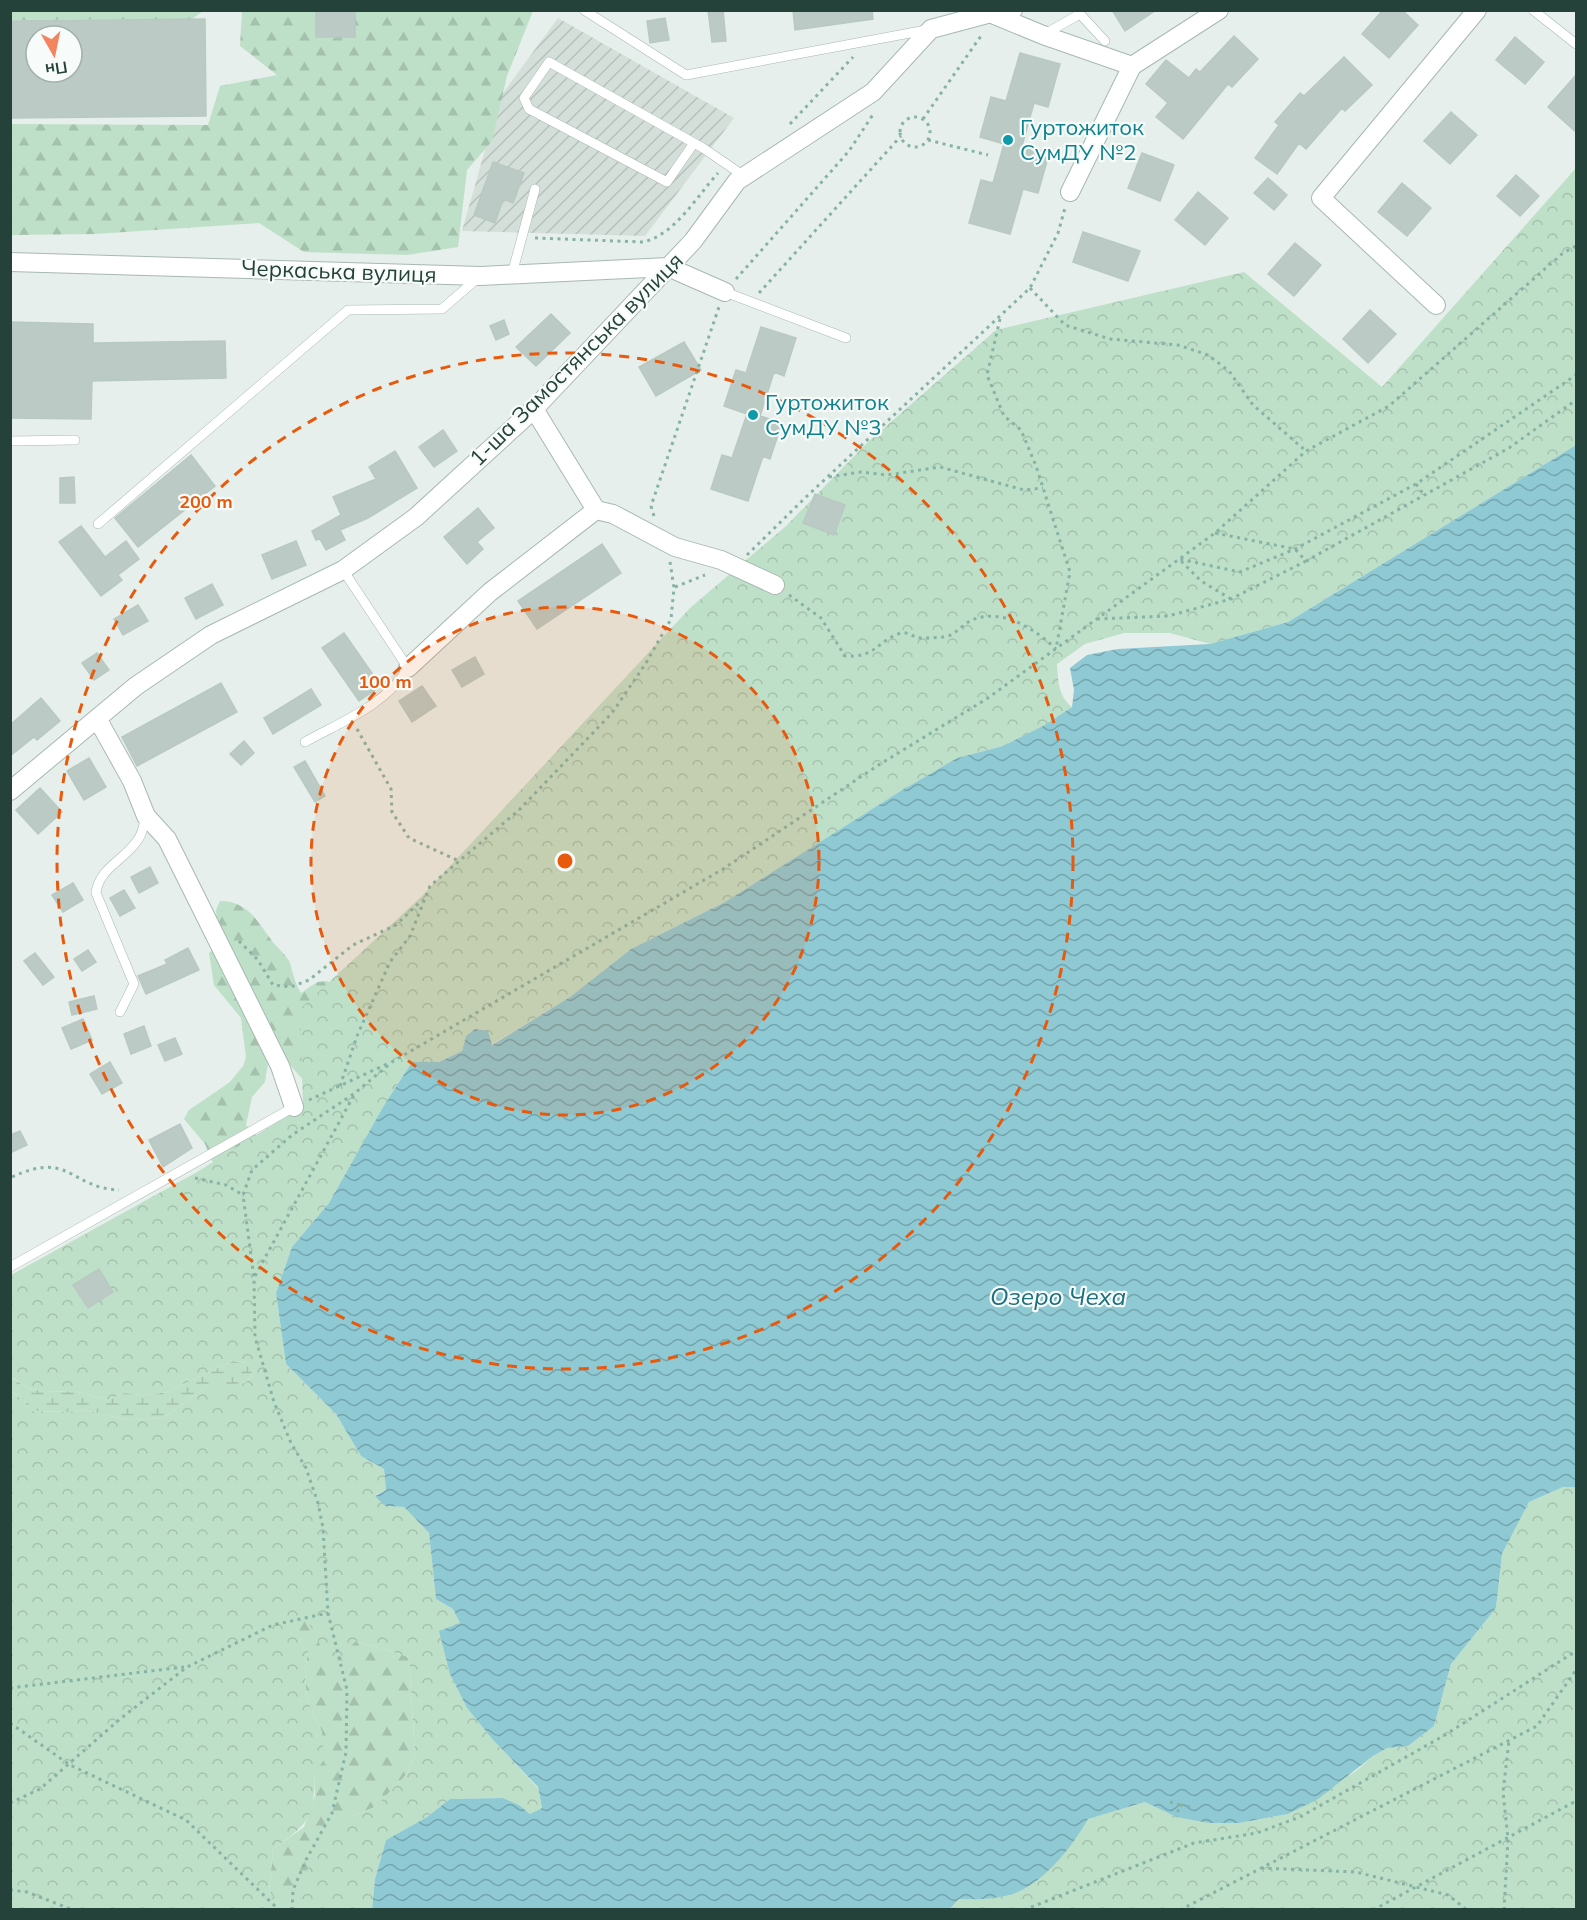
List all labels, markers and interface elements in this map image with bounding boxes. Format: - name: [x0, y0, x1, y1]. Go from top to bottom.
- north arrow: [24, 24, 84, 84]
- text: Пн: [44, 57, 69, 80]
- place label: Гуртожиток СумДУ №2: [1020, 113, 1144, 166]
- marker: Гуртожиток СумДУ №2: [1001, 133, 1015, 147]
- street label: 1-ша Замостянська вулиця: [463, 246, 689, 472]
- street label: Черкаська вулиця: [241, 254, 437, 288]
- place label: Гуртожиток СумДУ №3: [765, 388, 889, 441]
- marker: Гуртожиток СумДУ №3: [746, 408, 760, 422]
- text: 200 m: [179, 490, 233, 513]
- text: 100 m: [358, 670, 412, 693]
- centre of rings: [555, 851, 575, 871]
- water label: Озеро Чеха: [990, 1281, 1126, 1311]

